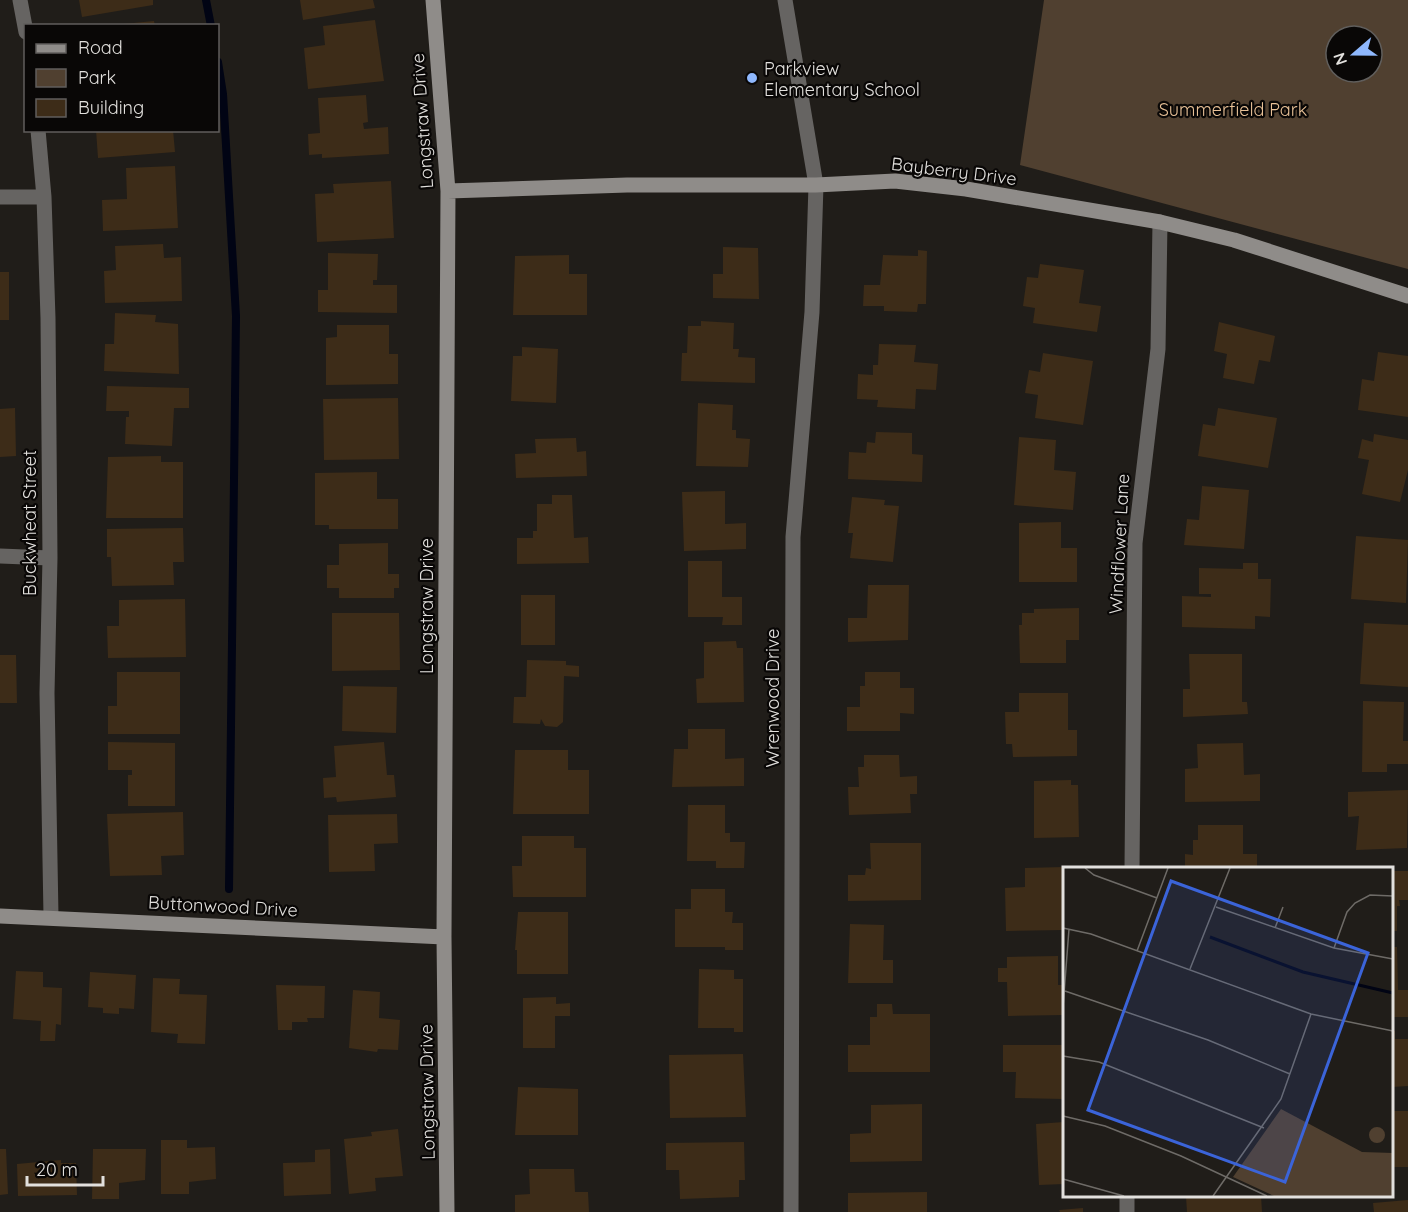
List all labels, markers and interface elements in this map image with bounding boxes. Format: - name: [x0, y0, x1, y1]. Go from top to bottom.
- legend: [24, 24, 219, 132]
- north arrow: [1324, 24, 1384, 84]
- text: Road: [78, 36, 123, 59]
- text: N: [1328, 50, 1351, 68]
- street label: Longstraw Drive: [406, 52, 438, 190]
- place label: Parkview Elementary School: [764, 57, 920, 101]
- text: Park: [78, 66, 116, 89]
- marker: Parkview Elementary School: [745, 71, 759, 85]
- text: Building: [78, 96, 144, 119]
- park label: Summerfield Park: [1159, 98, 1307, 121]
- street label: Bayberry Drive: [890, 152, 1018, 190]
- street label: Buckwheat Street: [18, 450, 41, 596]
- street label: Windflower Lane: [1104, 473, 1134, 615]
- street label: Longstraw Drive: [415, 538, 438, 674]
- street label: Wrenwood Drive: [761, 629, 784, 767]
- inset map: [1063, 867, 1393, 1197]
- street label: Buttonwood Drive: [148, 891, 298, 921]
- street label: Longstraw Drive: [414, 1024, 440, 1160]
- scale bar: [27, 1149, 104, 1187]
- text: 20 m: [36, 1158, 78, 1181]

